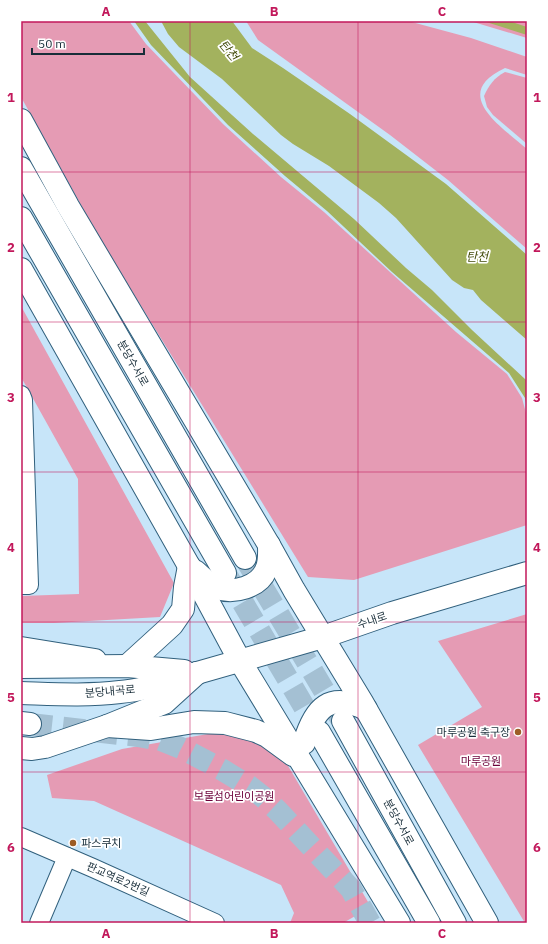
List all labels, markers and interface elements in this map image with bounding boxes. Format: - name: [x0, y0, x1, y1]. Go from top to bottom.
- text: A: [102, 3, 111, 20]
- text: B: [270, 3, 279, 20]
- text: C: [438, 3, 447, 20]
- scale bar: [32, 30, 144, 56]
- text: 50 m: [38, 36, 66, 51]
- water label: 탄천: [216, 37, 243, 65]
- text: 1: [7, 89, 15, 106]
- text: 1: [533, 89, 541, 106]
- text: 2: [7, 239, 15, 256]
- text: 2: [533, 239, 541, 256]
- water label: 탄천: [466, 249, 490, 264]
- street label: 분당수서로: [114, 338, 152, 388]
- text: 3: [7, 389, 15, 406]
- text: 3: [533, 389, 541, 406]
- text: 4: [7, 539, 15, 556]
- text: 4: [533, 539, 541, 556]
- street label: 수내로: [355, 608, 389, 632]
- street label: 분당내곡로: [84, 682, 136, 700]
- text: 5: [7, 689, 15, 706]
- text: 5: [533, 689, 541, 706]
- place label: 마루공원 축구장: [437, 725, 510, 739]
- marker: 마루공원 축구장: [513, 727, 523, 737]
- park label: 마루공원: [461, 754, 501, 768]
- park label: 보물섬어린이공원: [194, 789, 274, 803]
- street label: 분당수서로: [381, 796, 417, 848]
- place label: 파스쿠치: [81, 836, 121, 850]
- marker: 파스쿠치: [68, 838, 78, 848]
- text: 6: [7, 839, 15, 856]
- text: 6: [533, 839, 541, 856]
- street label: 판교역로2번길: [84, 859, 152, 899]
- text: A: [102, 925, 111, 942]
- text: B: [270, 925, 279, 942]
- text: C: [438, 925, 447, 942]

